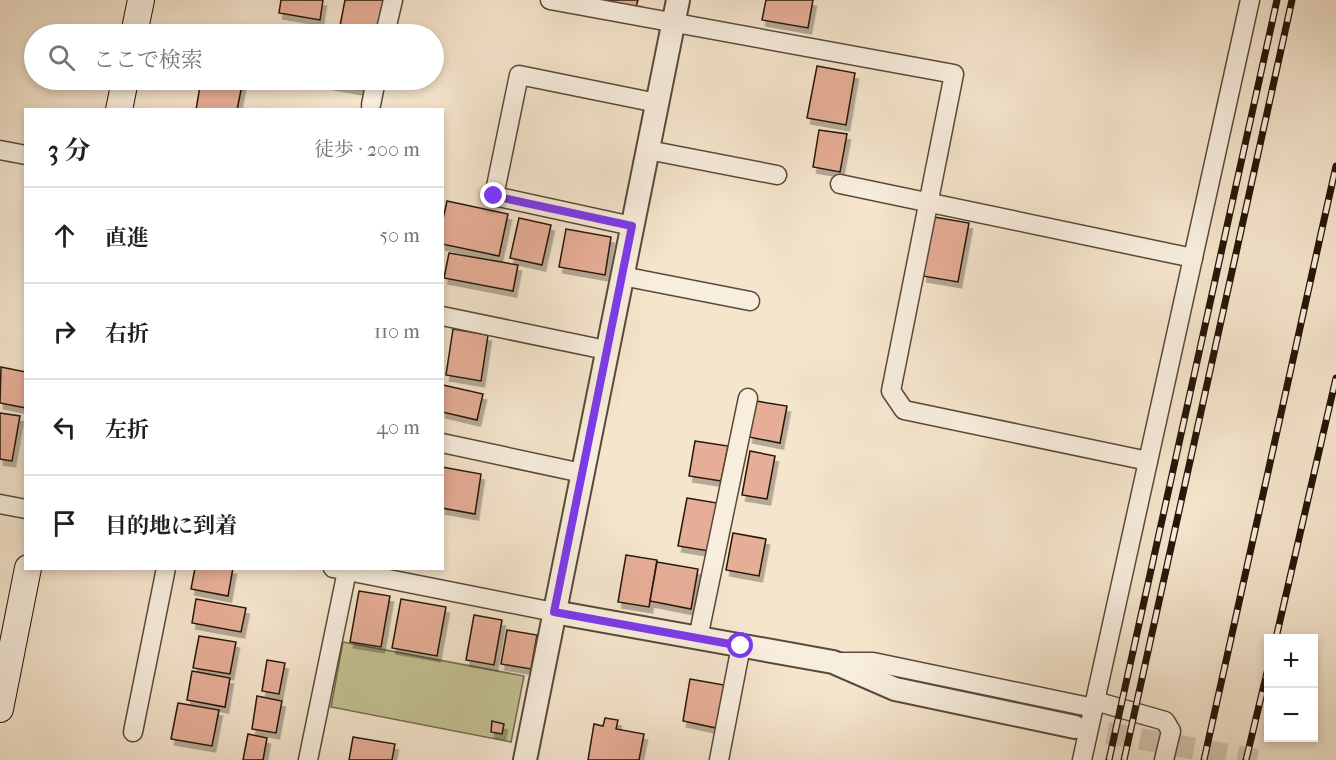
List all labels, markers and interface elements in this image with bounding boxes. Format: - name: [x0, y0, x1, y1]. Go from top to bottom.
- search box: [24, 24, 444, 90]
- icon: search: [45, 41, 78, 74]
- text: ここで検索: [93, 47, 203, 73]
- text: 3 分: [48, 135, 90, 166]
- text: 徒歩 · 200 m: [314, 138, 420, 161]
- route end: [480, 182, 506, 208]
- icon: ahead: [48, 219, 81, 252]
- text: 50 m: [379, 224, 420, 247]
- text: 直進: [105, 225, 149, 251]
- icon: right: [48, 315, 81, 348]
- text: 110 m: [374, 320, 420, 343]
- text: 右折: [105, 321, 149, 347]
- icon: left: [48, 411, 81, 444]
- text: 40 m: [376, 416, 420, 439]
- text: 左折: [105, 417, 149, 443]
- icon: arrive: [48, 507, 81, 540]
- text: 目的地に到着: [105, 513, 237, 539]
- route start: [727, 632, 753, 658]
- map controls: [1264, 634, 1318, 742]
- button: +: [1264, 634, 1318, 688]
- button: −: [1264, 688, 1318, 742]

